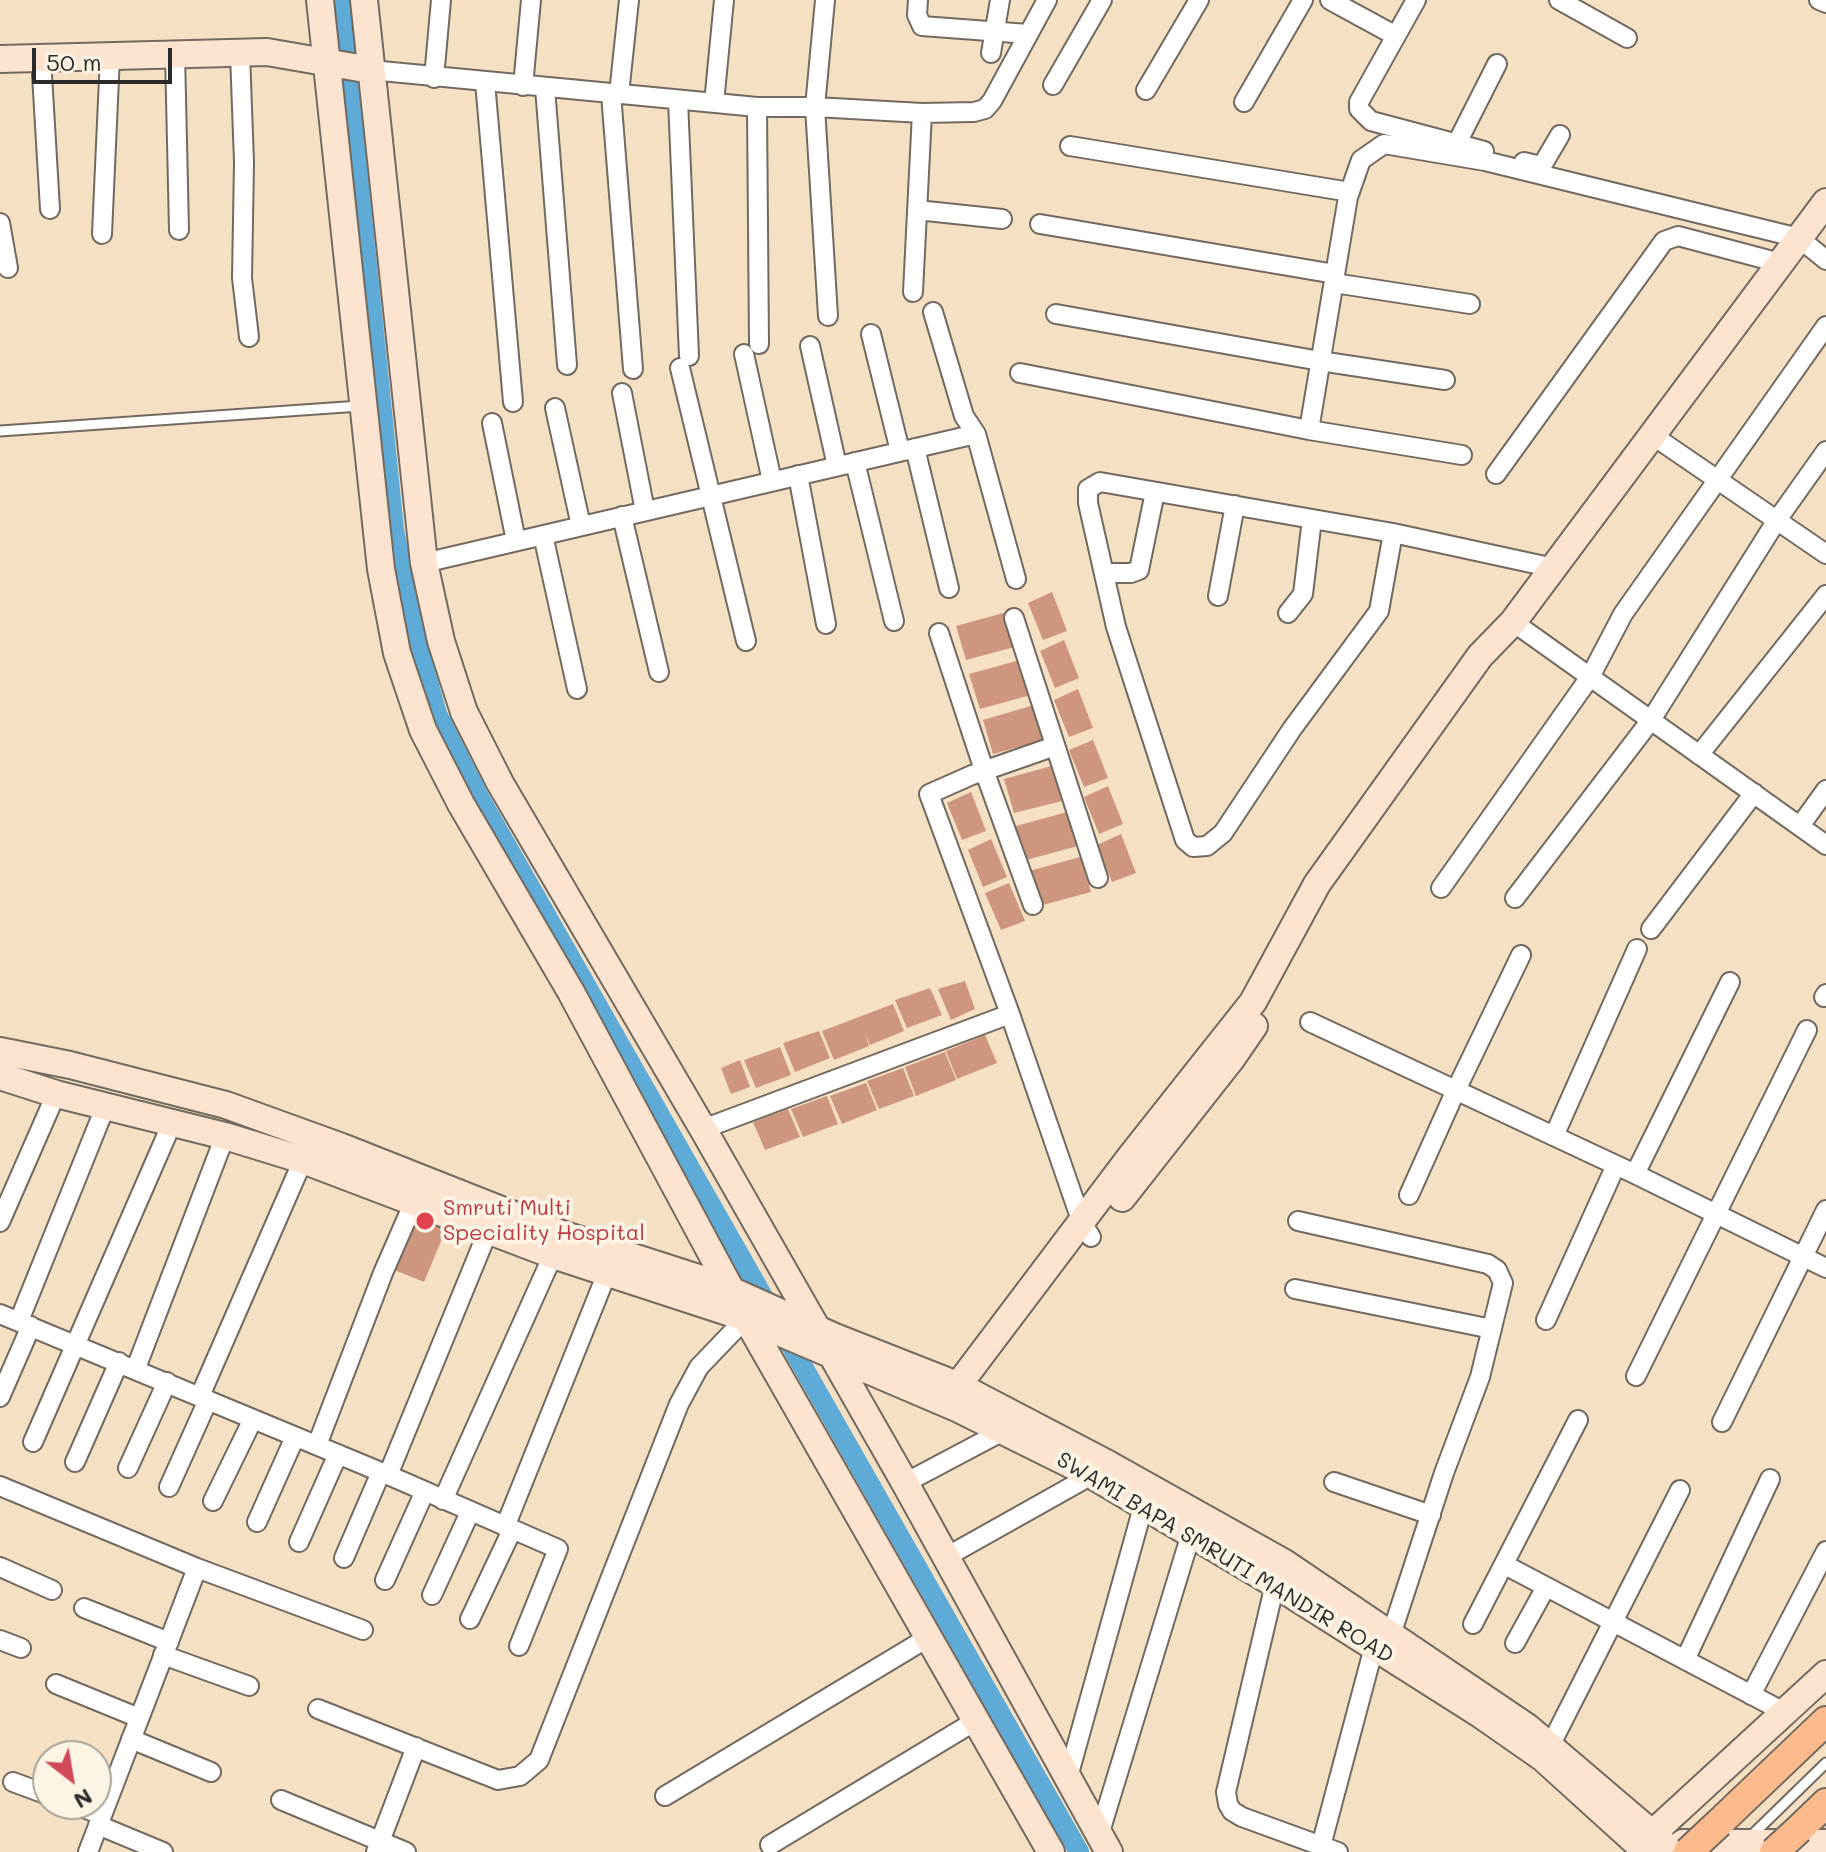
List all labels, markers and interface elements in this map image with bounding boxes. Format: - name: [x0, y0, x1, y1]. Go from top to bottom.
- scale bar: [36, 32, 176, 82]
- text: 50 m: [46, 46, 102, 77]
- place label: Smruti Multi Speciality Hospital: [443, 1195, 645, 1246]
- marker: Smruti Multi Speciality Hospital: [414, 1210, 436, 1232]
- street label: SWAMI BAPA SMRUTI MANDIR ROAD: [1052, 1447, 1398, 1669]
- north arrow: [32, 1740, 112, 1820]
- text: N: [69, 1783, 98, 1816]

